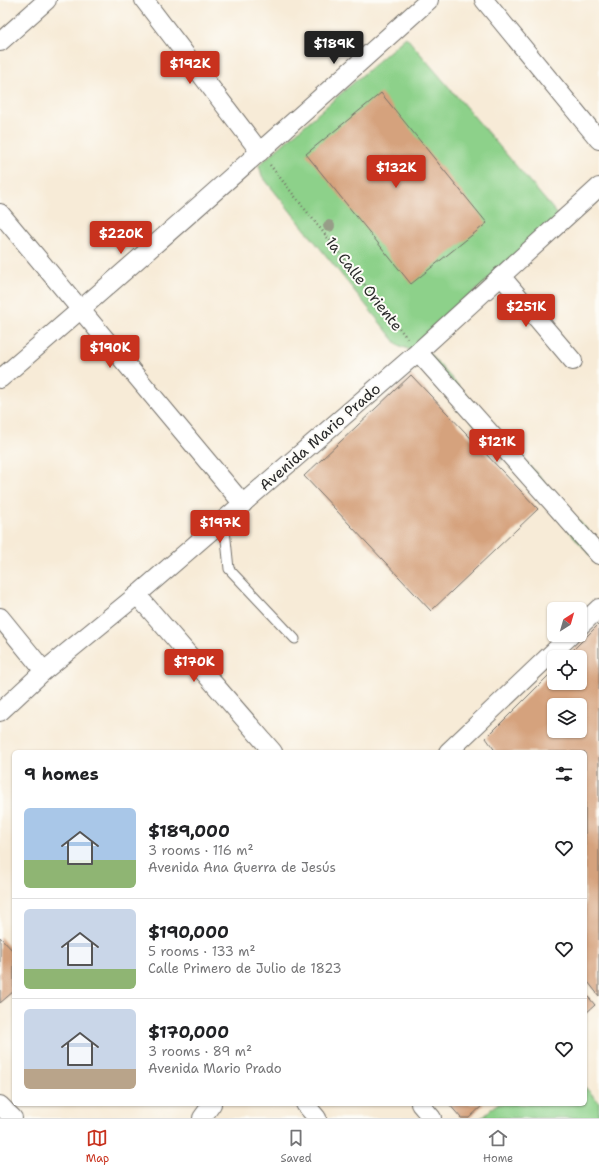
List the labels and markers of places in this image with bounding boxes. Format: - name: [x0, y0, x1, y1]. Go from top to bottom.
- pin: $189K: [306, 31, 362, 65]
- pin: $192K: [162, 51, 218, 85]
- pin: $132K: [368, 155, 424, 189]
- pin: $220K: [93, 221, 149, 255]
- pin: $251K: [498, 294, 554, 328]
- pin: $190K: [82, 335, 138, 369]
- pin: $121K: [469, 429, 525, 463]
- pin: $197K: [192, 510, 248, 544]
- pin: $170K: [166, 649, 222, 683]

